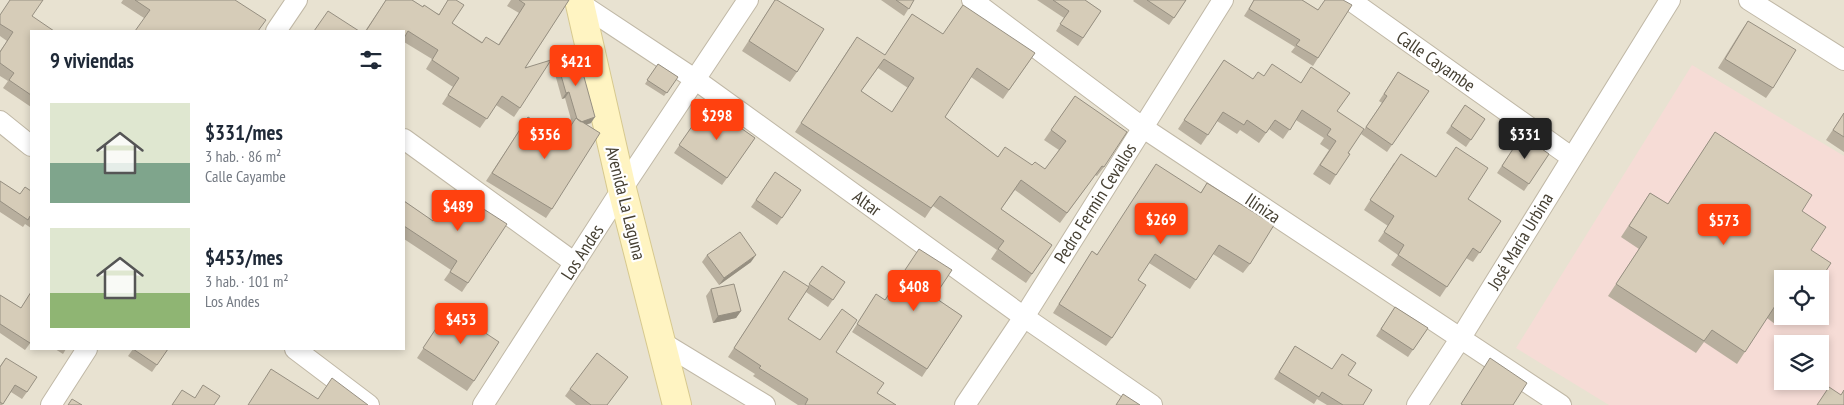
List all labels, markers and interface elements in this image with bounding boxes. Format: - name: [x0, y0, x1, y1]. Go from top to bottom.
- street label: Calle Cayambe: [1392, 25, 1480, 97]
- pin: $421: [546, 44, 606, 87]
- icon: filters: [357, 46, 385, 74]
- text: 9 viviendas: [50, 47, 134, 74]
- text: $421: [561, 51, 591, 71]
- pin: $298: [687, 98, 747, 141]
- text: $298: [702, 105, 732, 125]
- pin: $356: [515, 118, 575, 160]
- pin: $331: [1495, 118, 1555, 160]
- text: $331/mes: [205, 119, 283, 146]
- icon: home: [90, 123, 150, 183]
- text: $356: [530, 124, 560, 144]
- text: $331: [1510, 124, 1540, 144]
- street label: Pedro Fermin Cevallos: [1049, 138, 1141, 268]
- street label: Avenida La Laguna: [601, 144, 651, 262]
- text: 3 hab. · 86 m²: [205, 146, 281, 166]
- text: Calle Cayambe: [205, 166, 286, 186]
- street label: Altar: [848, 185, 886, 221]
- street label: Iliniza: [1241, 188, 1285, 228]
- street label: José María Urbina: [1482, 188, 1558, 295]
- pin: $489: [428, 190, 488, 232]
- text: $489: [443, 196, 473, 216]
- pin: $269: [1131, 202, 1191, 245]
- pin: $573: [1694, 204, 1754, 246]
- text: $269: [1146, 209, 1176, 229]
- text: $573: [1709, 210, 1739, 230]
- street label: Los Andes: [556, 220, 608, 284]
- text: $453/mes: [205, 244, 283, 271]
- icon: home: [90, 248, 150, 308]
- pin: $408: [884, 270, 944, 312]
- map controls: [1774, 270, 1829, 390]
- button: locate: [1774, 270, 1829, 325]
- text: 3 hab. · 101 m²: [205, 271, 289, 291]
- text: $408: [899, 276, 929, 296]
- text: Los Andes: [205, 291, 260, 311]
- pin: $453: [431, 302, 491, 345]
- text: $453: [446, 309, 476, 329]
- button: layers: [1774, 335, 1829, 390]

